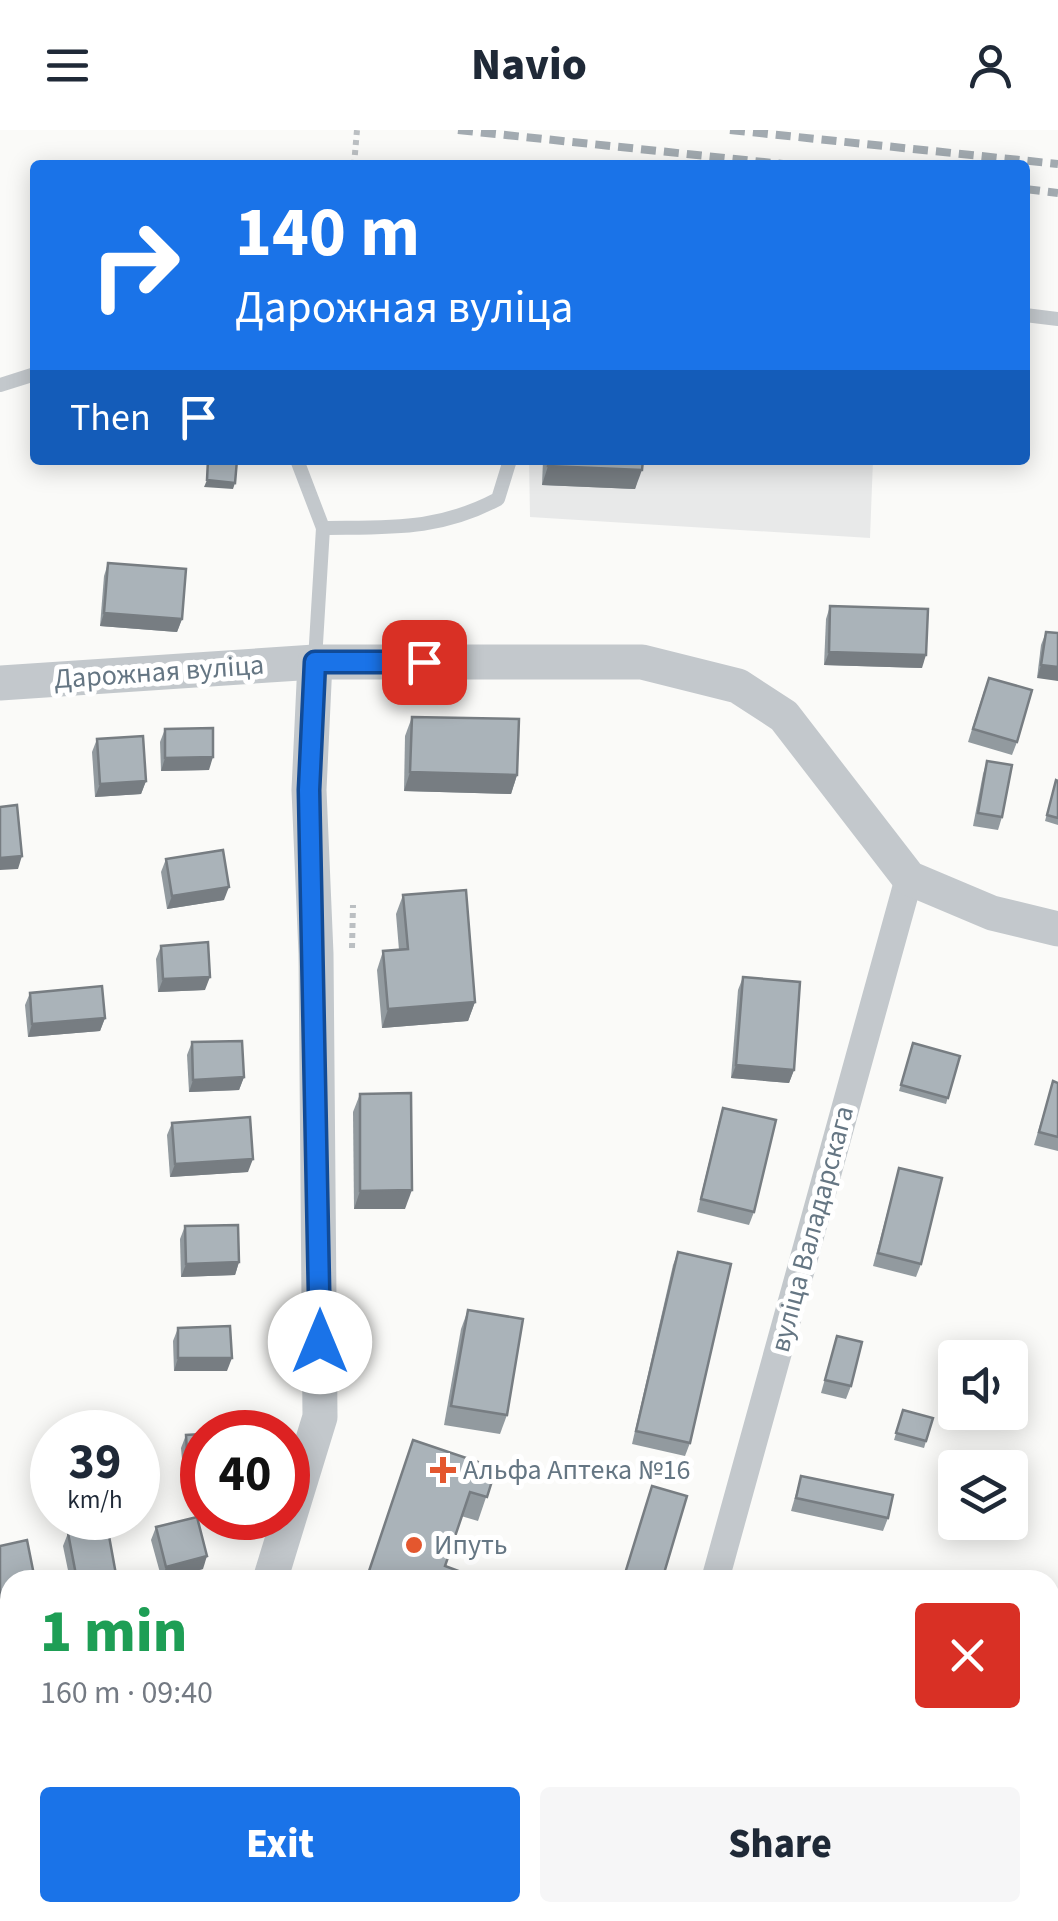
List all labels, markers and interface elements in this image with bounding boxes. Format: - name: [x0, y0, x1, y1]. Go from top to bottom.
- text: Navio: [471, 33, 587, 97]
- icon: menu: [40, 38, 95, 93]
- icon: person: [963, 38, 1018, 93]
- text: 140 m: [235, 183, 420, 283]
- icon: right: [70, 200, 200, 330]
- text: Дарожная вуліца: [235, 276, 574, 340]
- icon: arrive: [171, 390, 226, 445]
- text: Then: [70, 391, 151, 445]
- pin: [382, 620, 467, 705]
- icon: arrive: [397, 635, 452, 690]
- street label: Дарожная вуліца: [53, 645, 265, 699]
- street label: вуліца Валадарскага: [760, 1101, 864, 1357]
- position arrow: [268, 1290, 372, 1394]
- map controls: [938, 1340, 1028, 1540]
- button: sound: [938, 1340, 1028, 1430]
- speed limit sign: 40: [180, 1410, 310, 1540]
- text: 39: [69, 1427, 121, 1498]
- place label: Альфа Аптека №16: [463, 1450, 691, 1490]
- button: layers: [938, 1450, 1028, 1540]
- marker: Альфа Аптека №16: [432, 1459, 454, 1481]
- text: km/h: [67, 1482, 123, 1518]
- place label: Ипуть: [434, 1525, 508, 1565]
- marker: Ипуть: [403, 1534, 425, 1556]
- text: 1 min: [40, 1590, 187, 1675]
- button: close: [915, 1603, 1020, 1708]
- text: 160 m · 09:40: [40, 1670, 213, 1716]
- button: Exit: [40, 1787, 520, 1902]
- button: Share: [540, 1787, 1020, 1902]

